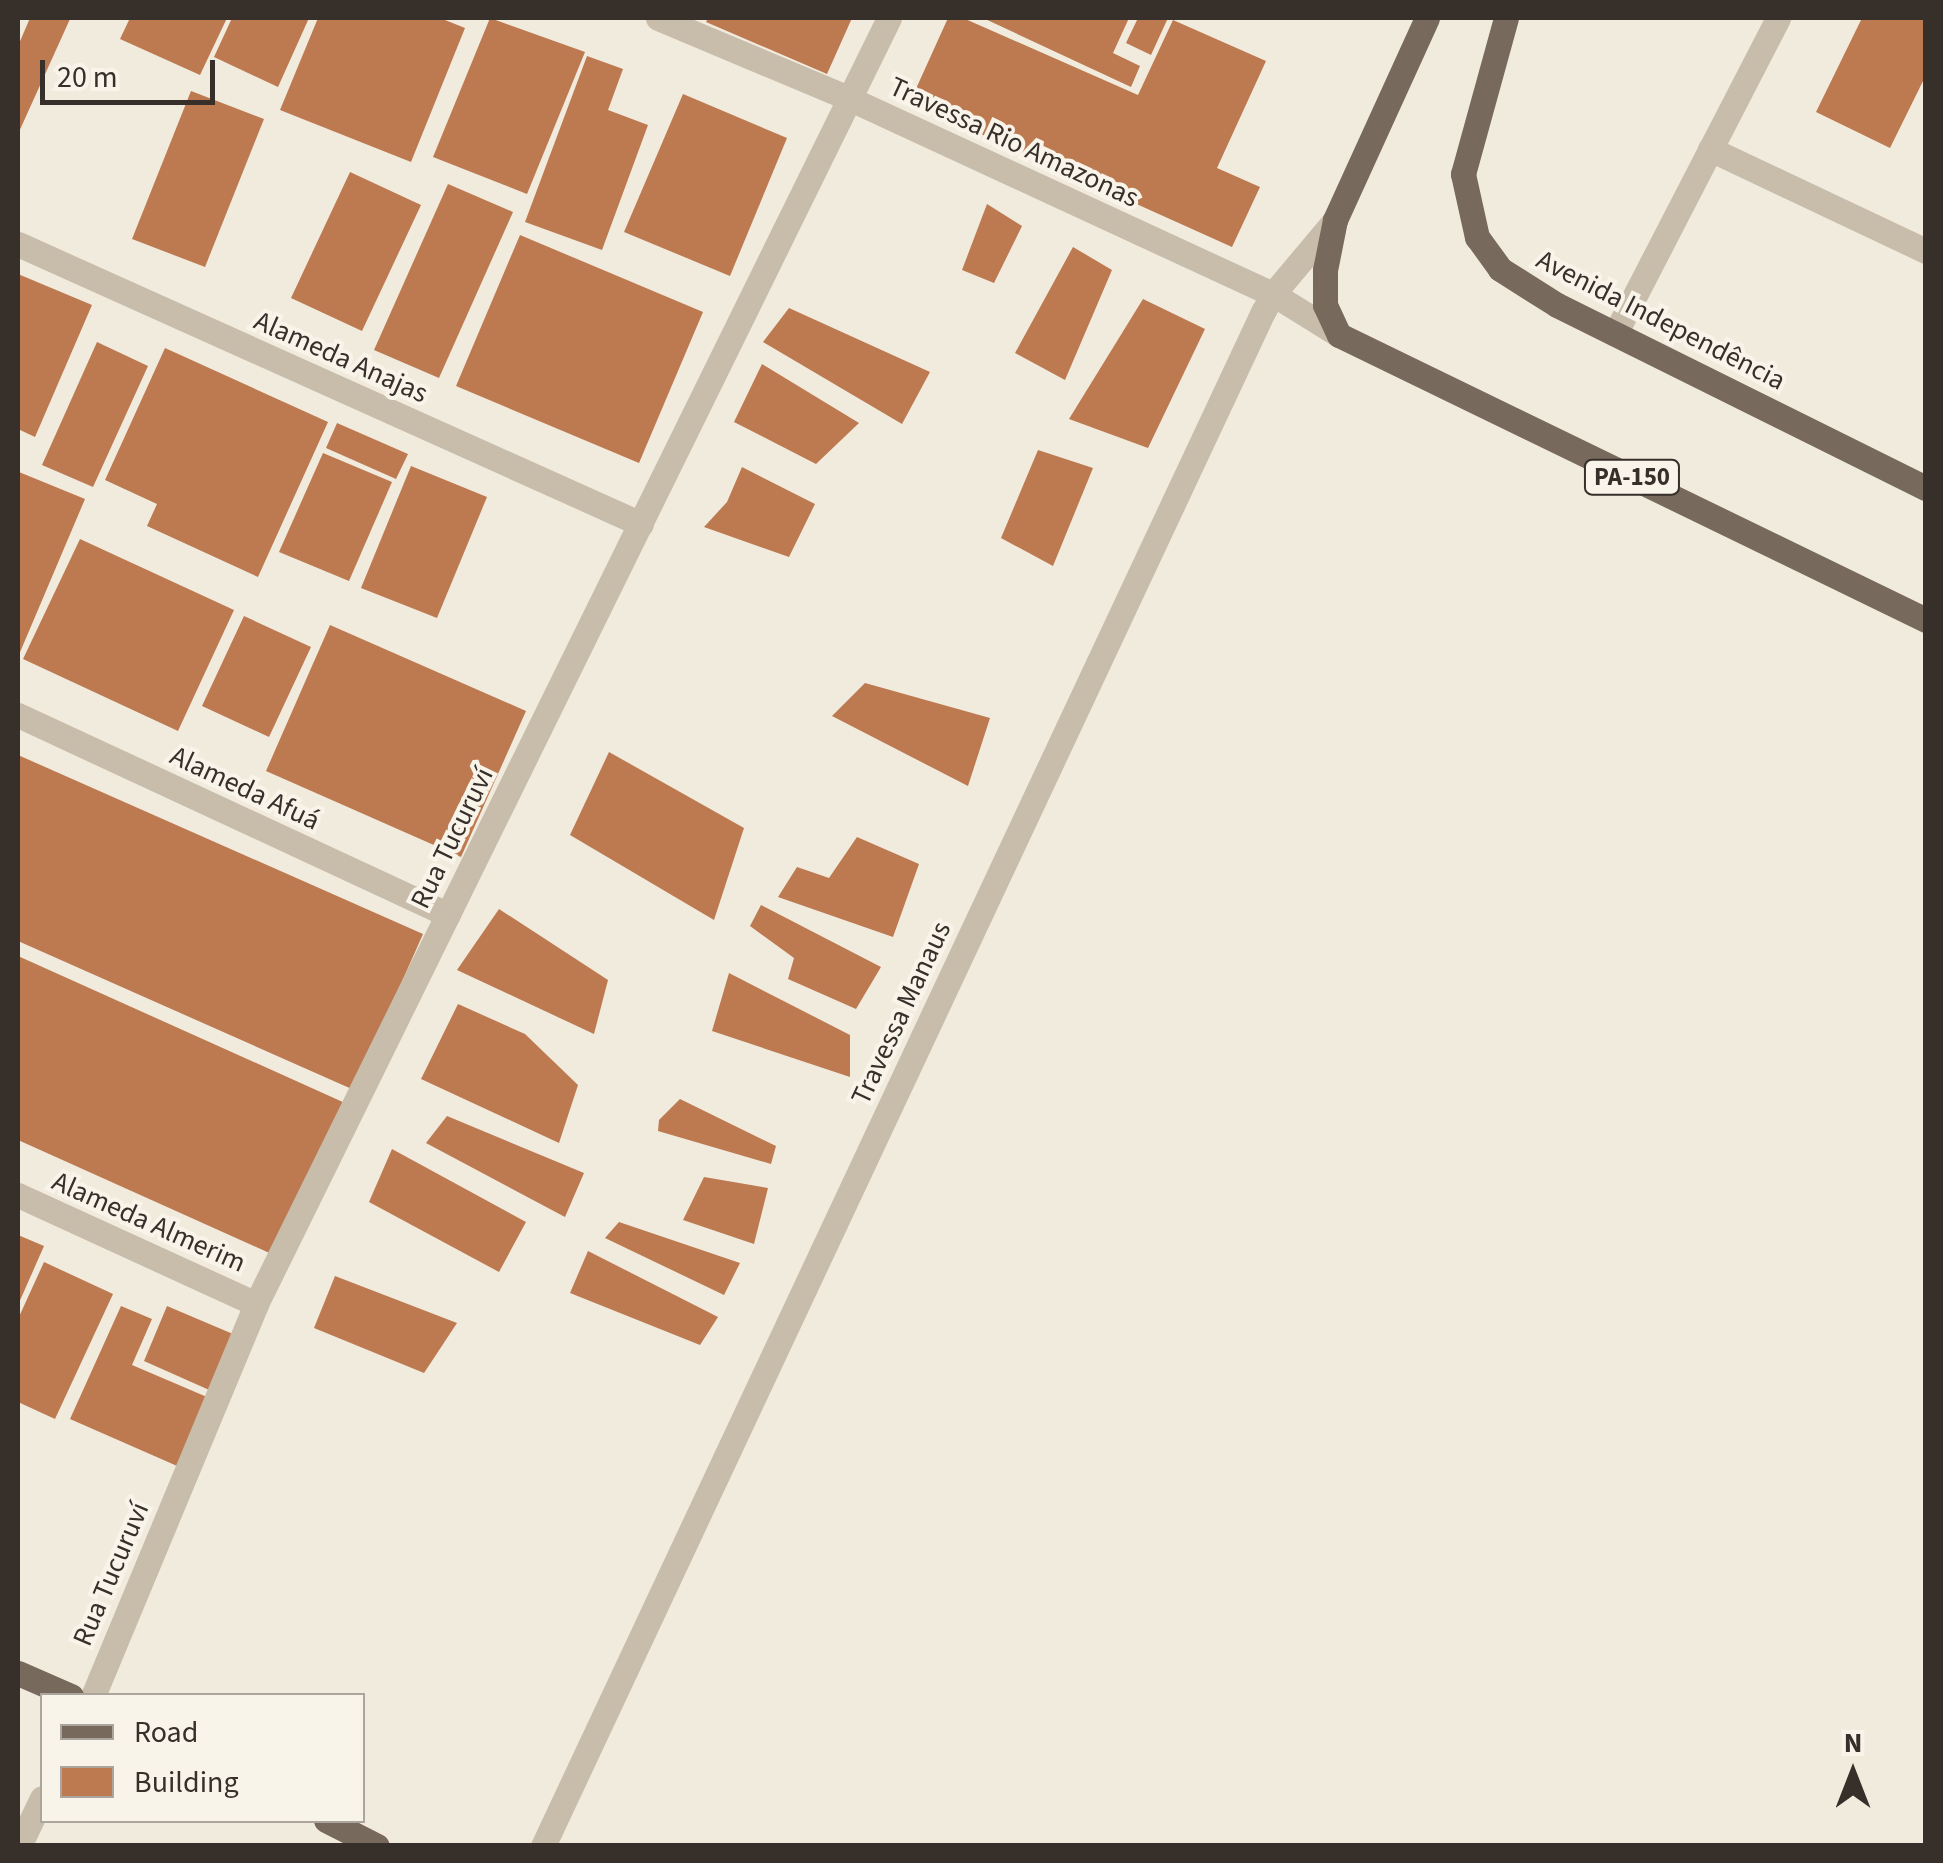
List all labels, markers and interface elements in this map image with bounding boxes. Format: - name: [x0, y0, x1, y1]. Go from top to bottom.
- scale bar: [45, 40, 220, 102]
- text: 20 m: [57, 56, 118, 99]
- street label: Travessa Rio Amazonas: [884, 70, 1144, 214]
- street label: Avenida Independência: [1531, 243, 1791, 397]
- street label: Alameda Anajas: [249, 304, 433, 410]
- road number: PA-150: [1582, 457, 1682, 497]
- street label: Alameda Afuá: [165, 739, 325, 837]
- street label: Rua Tucuruví: [403, 762, 501, 914]
- street label: Travessa Manaus: [844, 916, 958, 1110]
- street label: Alameda Almerim: [47, 1164, 251, 1280]
- street label: Rua Tucuruví: [66, 1497, 156, 1651]
- legend: [40, 1693, 365, 1823]
- text: Road: [134, 1711, 198, 1754]
- north arrow: [1803, 1723, 1903, 1823]
- text: N: [1844, 1723, 1862, 1763]
- text: Building: [134, 1761, 239, 1804]

